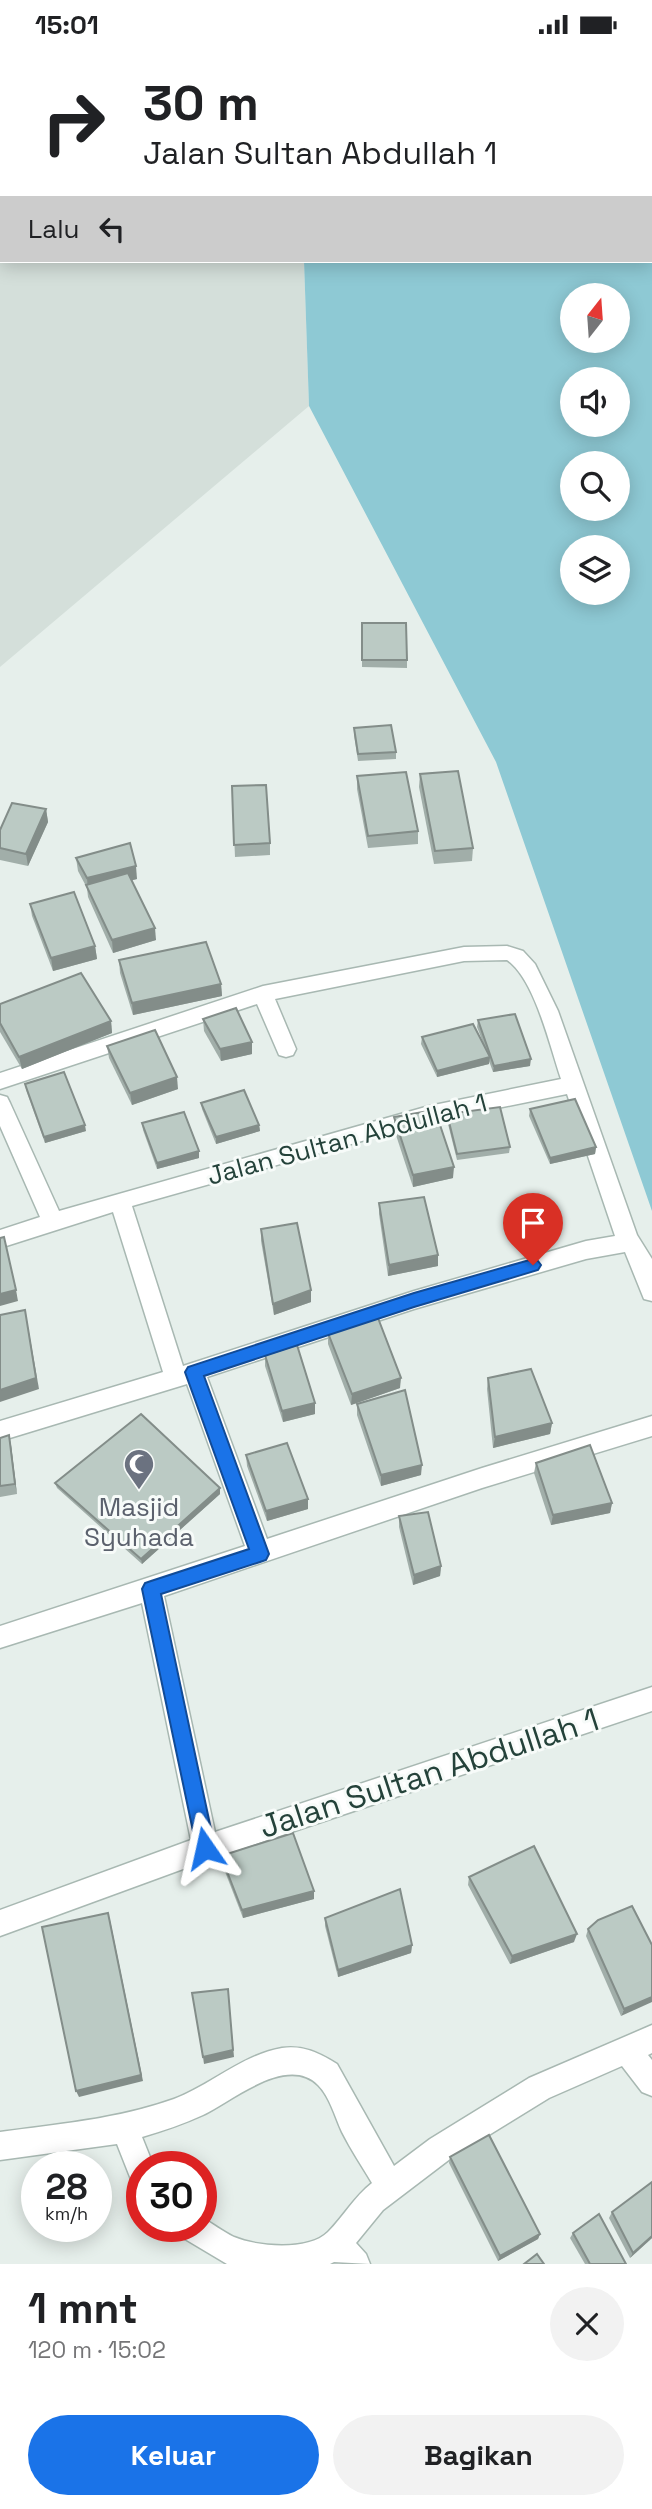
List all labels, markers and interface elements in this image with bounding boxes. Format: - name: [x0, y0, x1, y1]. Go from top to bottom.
- text: 15:01: [35, 8, 99, 42]
- text: 30 m: [143, 72, 259, 134]
- icon: right: [28, 77, 119, 168]
- text: Jalan Sultan Abdullah 1: [143, 133, 497, 173]
- icon: left: [93, 210, 131, 248]
- text: Lalu: [28, 212, 79, 246]
- north arrow: [560, 283, 630, 353]
- map controls: [560, 283, 630, 605]
- button: sound: [560, 367, 630, 437]
- button: search: [560, 451, 630, 521]
- button: layers: [560, 535, 630, 605]
- street label: Jalan Sultan Abdullah 1: [204, 1085, 490, 1193]
- pin: [503, 1193, 563, 1265]
- icon: arrive: [514, 1204, 552, 1242]
- mosque icon: Masjid Syuhada: [122, 1447, 156, 1491]
- place label: Masjid Syuhada: [84, 1490, 194, 1554]
- street label: Jalan Sultan Abdullah 1: [254, 1699, 604, 1847]
- position arrow: [168, 1811, 242, 1885]
- speed limit sign: 30: [126, 2151, 217, 2242]
- text: 28: [46, 2165, 87, 2209]
- text: km/h: [45, 2202, 88, 2225]
- text: 1 mnt: [28, 2282, 138, 2335]
- button: close: [550, 2287, 624, 2361]
- text: 120 m · 15:02: [28, 2335, 166, 2365]
- button: Keluar: [28, 2415, 319, 2495]
- button: Bagikan: [333, 2415, 624, 2495]

